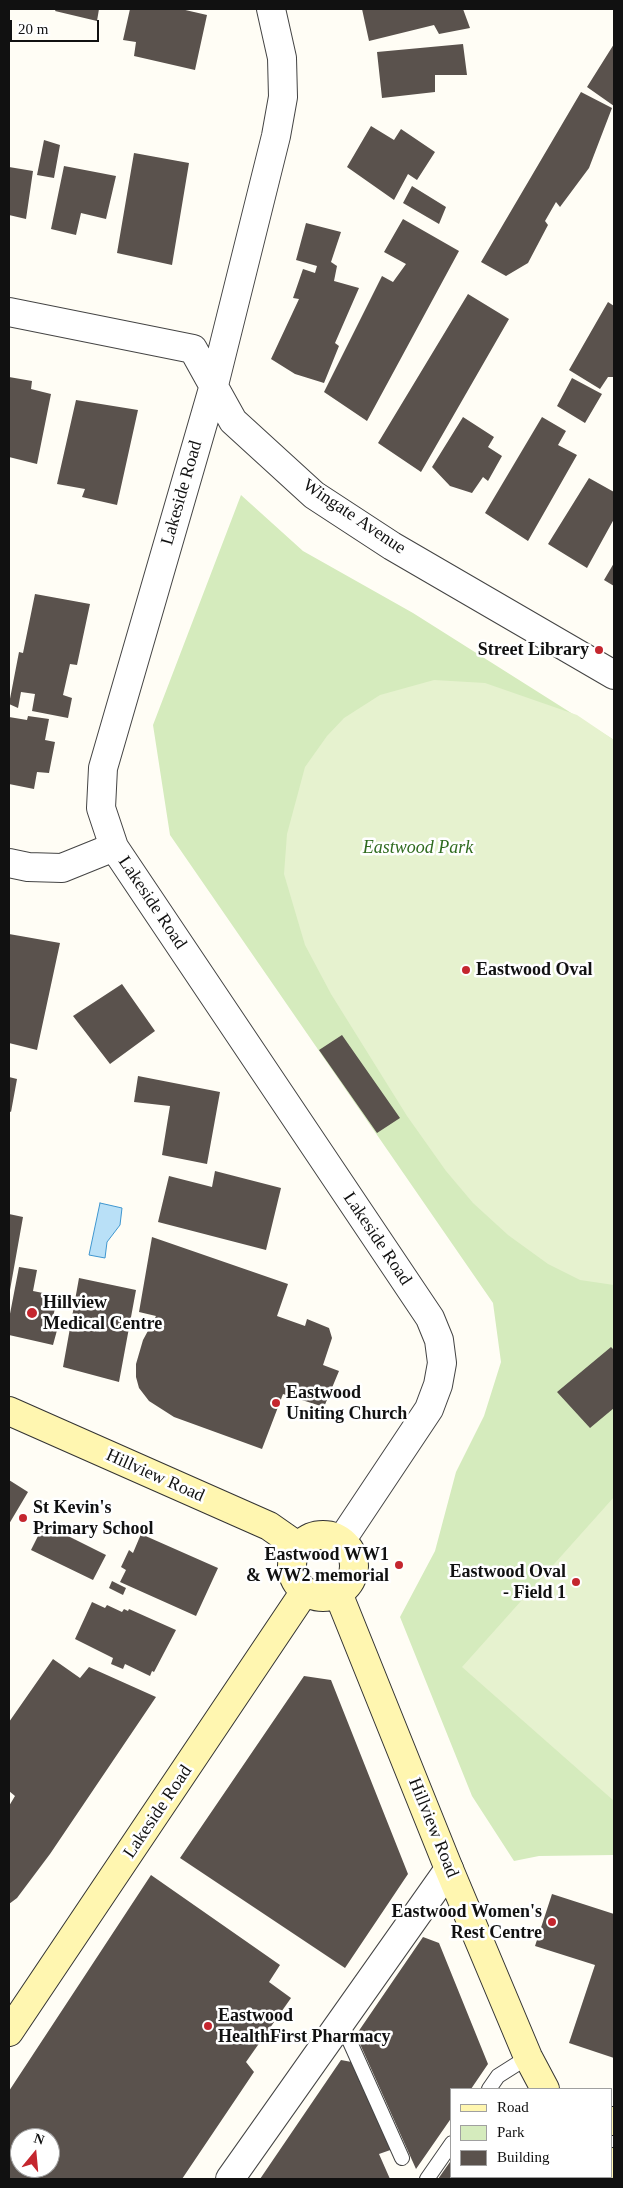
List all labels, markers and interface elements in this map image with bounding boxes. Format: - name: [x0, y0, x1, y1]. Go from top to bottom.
- scale bar: [12, 10, 101, 42]
- text: 20 m: [18, 21, 48, 37]
- street label: Lakeside Road: [155, 432, 209, 554]
- street label: Wingate Avenue: [293, 471, 415, 563]
- place label: Street Library: [467, 639, 589, 661]
- marker: Street Library: [593, 644, 605, 656]
- park label: Eastwood Park: [356, 837, 480, 859]
- street label: Lakeside Road: [109, 847, 195, 959]
- place label: Eastwood Oval: [476, 959, 607, 981]
- marker: Eastwood Oval: [460, 964, 472, 976]
- street label: Lakeside Road: [334, 1183, 420, 1295]
- place label: Hillview Medical Centre: [43, 1292, 175, 1335]
- marker: Hillview Medical Centre: [25, 1306, 39, 1320]
- place label: Eastwood Uniting Church: [286, 1382, 419, 1425]
- marker: Eastwood Uniting Church: [270, 1397, 282, 1409]
- street label: Hillview Road: [98, 1443, 212, 1509]
- place label: St Kevin's Primary School: [33, 1497, 169, 1540]
- marker: St Kevin's Primary School: [17, 1512, 29, 1524]
- place label: Eastwood WW1 & WW2 memorial: [238, 1544, 389, 1586]
- marker: Eastwood WW1 & WW2 memorial: [393, 1559, 405, 1571]
- place label: Eastwood Oval - Field 1: [435, 1561, 566, 1604]
- marker: Eastwood Oval - Field 1: [570, 1576, 582, 1588]
- street label: Lakeside Road: [115, 1756, 201, 1868]
- street label: Hillview Road: [402, 1771, 464, 1885]
- place label: Eastwood Women's Rest Centre: [369, 1901, 542, 1944]
- marker: Eastwood Women's Rest Centre: [546, 1916, 558, 1928]
- place label: Eastwood HealthFirst Pharmacy: [218, 2005, 411, 2048]
- marker: Eastwood HealthFirst Pharmacy: [202, 2020, 214, 2032]
- legend: [450, 2088, 613, 2178]
- text: Road: [497, 2099, 529, 2115]
- text: Park: [497, 2124, 525, 2140]
- north arrow: [10, 2128, 60, 2178]
- text: N: [32, 2130, 46, 2148]
- text: Building: [497, 2149, 550, 2165]

